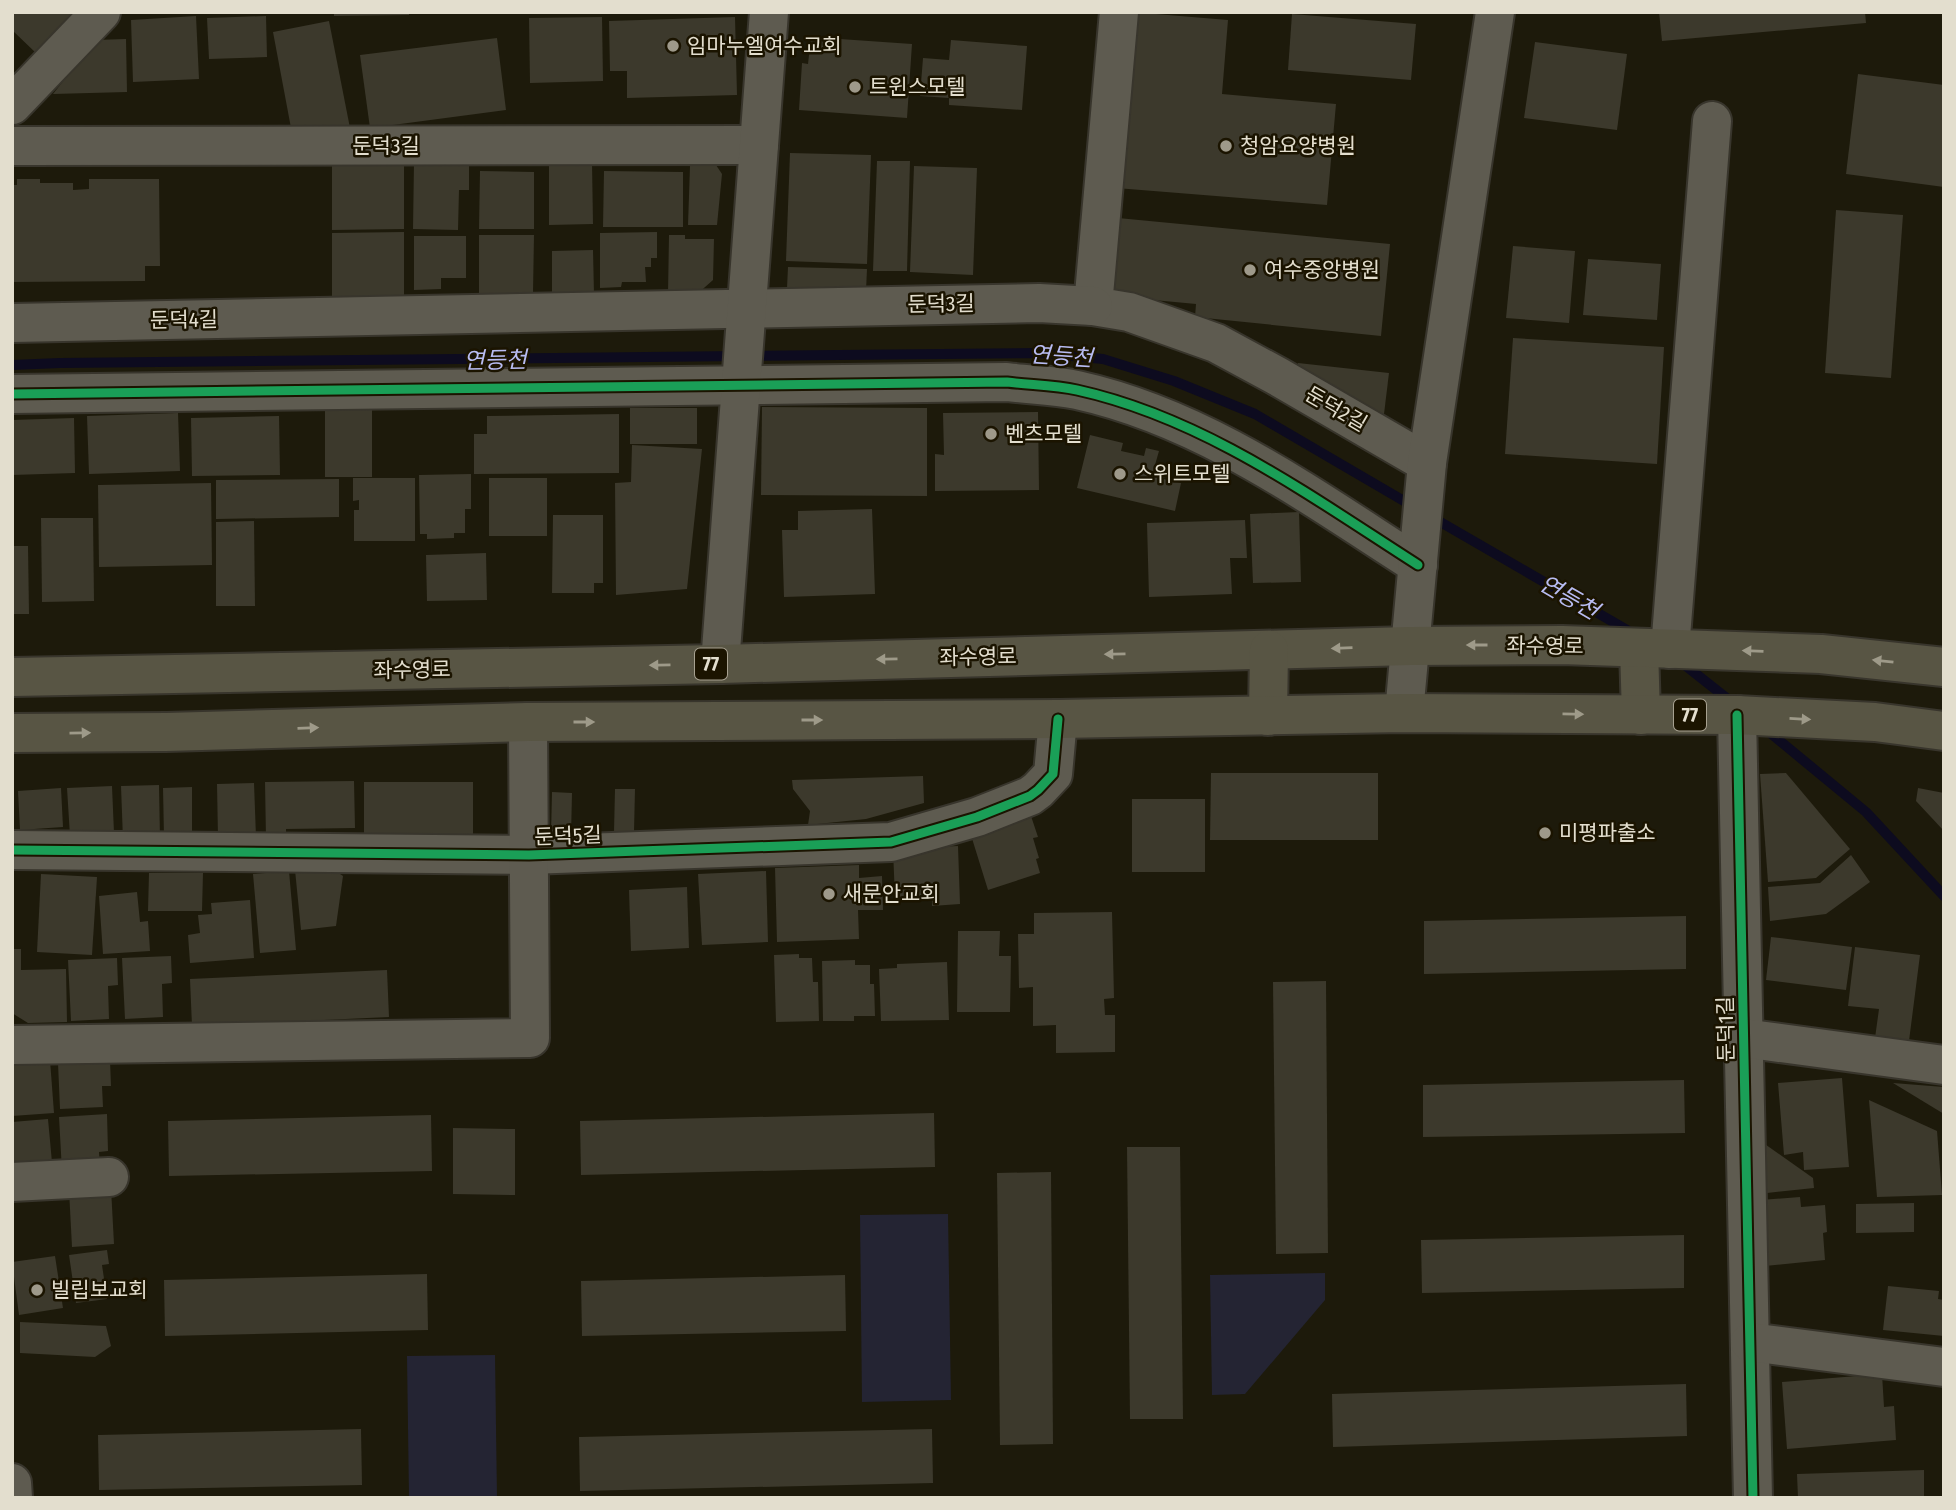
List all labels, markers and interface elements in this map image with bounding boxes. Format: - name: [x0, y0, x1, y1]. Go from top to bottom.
- place label: 임마누엘여수교회: [687, 33, 842, 59]
- marker: 임마누엘여수교회: [665, 38, 681, 54]
- place label: 트윈스모텔: [869, 74, 966, 100]
- marker: 트윈스모텔: [847, 79, 863, 95]
- street label: 둔덕3길: [352, 133, 420, 159]
- place label: 청암요양병원: [1240, 133, 1356, 159]
- marker: 청암요양병원: [1218, 138, 1234, 154]
- place label: 여수중앙병원: [1264, 257, 1380, 283]
- marker: 여수중앙병원: [1242, 262, 1258, 278]
- street label: 둔덕3길: [907, 290, 975, 318]
- street label: 둔덕4길: [150, 306, 218, 334]
- water label: 연등천: [1028, 340, 1096, 372]
- water label: 연등천: [463, 345, 530, 375]
- street label: 둔덕2길: [1300, 381, 1372, 437]
- place label: 벤츠모텔: [1005, 421, 1082, 447]
- marker: 벤츠모텔: [983, 426, 999, 442]
- place label: 스위트모텔: [1134, 461, 1231, 487]
- marker: 스위트모텔: [1112, 466, 1128, 482]
- water label: 연등천: [1535, 569, 1606, 626]
- street label: 좌수영로: [1506, 632, 1584, 660]
- one-way arrow: [1466, 639, 1488, 651]
- one-way arrow: [1331, 642, 1353, 653]
- street label: 좌수영로: [939, 643, 1017, 671]
- one-way arrow: [1742, 646, 1764, 657]
- one-way arrow: [1103, 648, 1125, 659]
- road number: 77: [695, 649, 727, 680]
- one-way arrow: [876, 654, 898, 665]
- one-way arrow: [1871, 655, 1893, 666]
- street label: 좌수영로: [373, 656, 451, 684]
- one-way arrow: [649, 659, 671, 671]
- road number: 77: [1674, 700, 1706, 730]
- one-way arrow: [1562, 708, 1584, 720]
- one-way arrow: [1790, 713, 1812, 724]
- one-way arrow: [801, 714, 823, 726]
- one-way arrow: [574, 716, 596, 727]
- one-way arrow: [297, 722, 319, 734]
- one-way arrow: [70, 727, 92, 739]
- place label: 미평파출소: [1559, 820, 1656, 846]
- street label: 둔덕5길: [534, 822, 602, 850]
- marker: 미평파출소: [1537, 825, 1553, 841]
- place label: 새문안교회: [843, 881, 940, 907]
- marker: 새문안교회: [821, 886, 837, 902]
- street label: 둔덕1길: [1712, 996, 1740, 1062]
- place label: 빌립보교회: [51, 1277, 148, 1303]
- marker: 빌립보교회: [29, 1282, 45, 1298]

